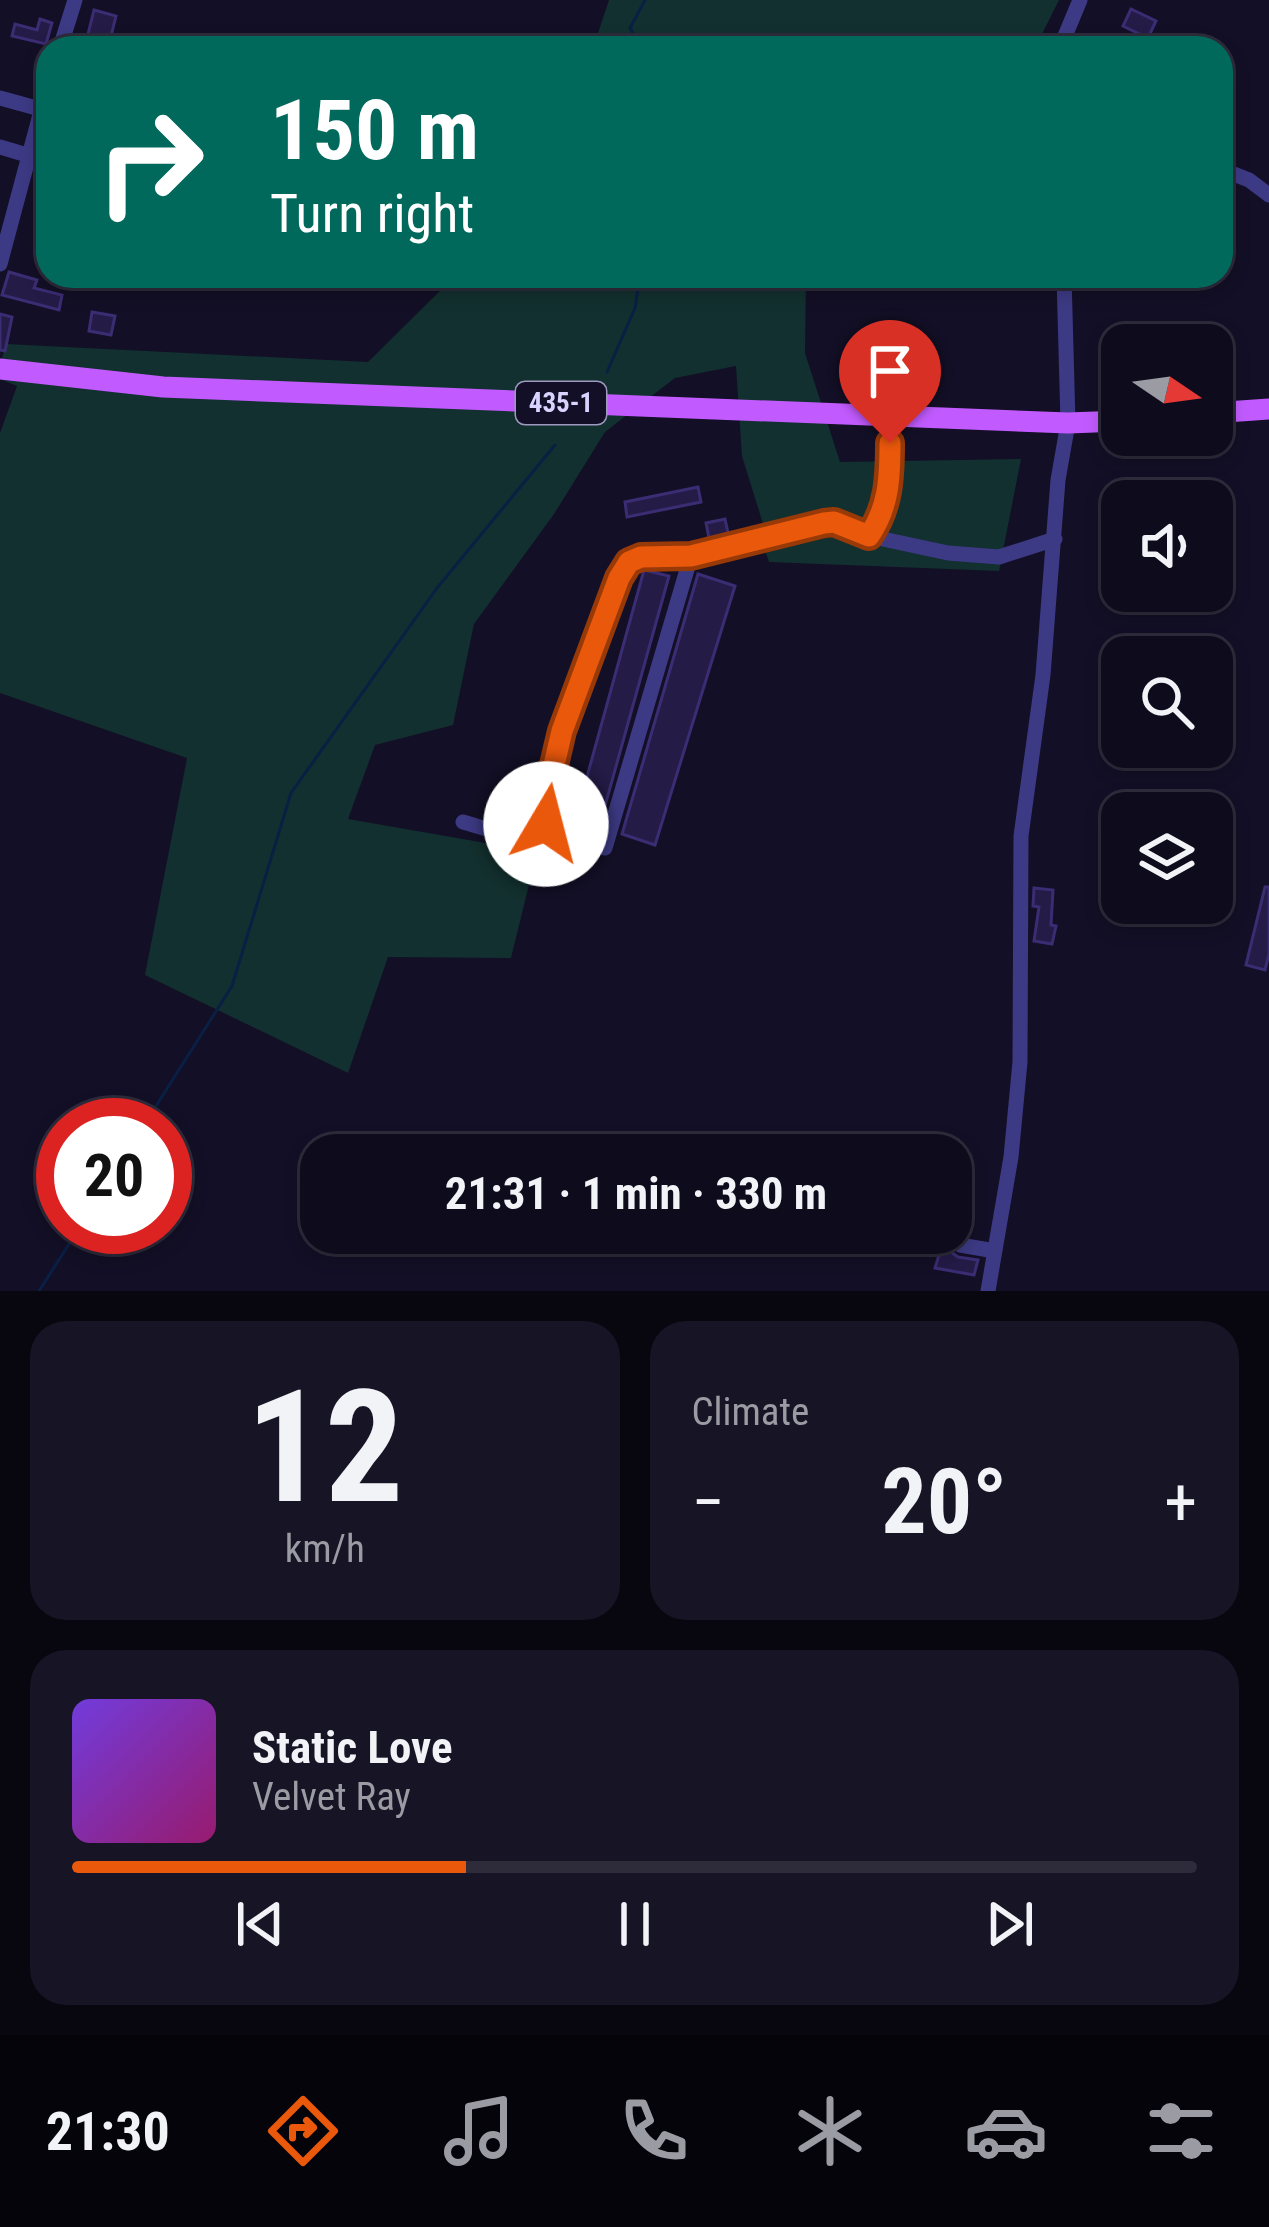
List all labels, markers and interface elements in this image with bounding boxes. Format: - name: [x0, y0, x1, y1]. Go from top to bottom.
- text: 150 m: [270, 81, 479, 180]
- icon: right: [72, 84, 228, 240]
- text: Turn right: [270, 182, 474, 245]
- pin: [839, 320, 941, 443]
- north arrow: [1101, 324, 1233, 456]
- map controls: [1101, 324, 1233, 924]
- icon: arrive: [857, 338, 923, 404]
- road number: 435-1: [516, 382, 606, 424]
- button: sound: [1101, 480, 1233, 612]
- button: search: [1101, 636, 1233, 768]
- position arrow: [483, 761, 609, 887]
- button: layers: [1101, 792, 1233, 924]
- speed limit sign: 20: [36, 1098, 192, 1254]
- text: 21:31 · 1 min · 330 m: [445, 1167, 827, 1220]
- text: 12: [246, 1356, 404, 1539]
- text: Climate: [692, 1389, 809, 1435]
- text: 20°: [881, 1450, 1007, 1555]
- text: −: [692, 1464, 725, 1541]
- text: +: [1164, 1464, 1197, 1541]
- text: km/h: [285, 1526, 365, 1572]
- text: Static Love: [252, 1721, 453, 1774]
- text: Velvet Ray: [252, 1774, 411, 1820]
- icon: previous: [227, 1891, 293, 1957]
- icon: pause: [602, 1891, 668, 1957]
- icon: next: [977, 1891, 1043, 1957]
- icon: directions: [261, 2089, 345, 2173]
- icon: music: [437, 2089, 521, 2173]
- icon: phone: [612, 2089, 696, 2173]
- icon: climate: [788, 2089, 872, 2173]
- icon: car: [964, 2089, 1048, 2173]
- icon: filters: [1139, 2089, 1223, 2173]
- text: 21:30: [46, 2100, 170, 2163]

